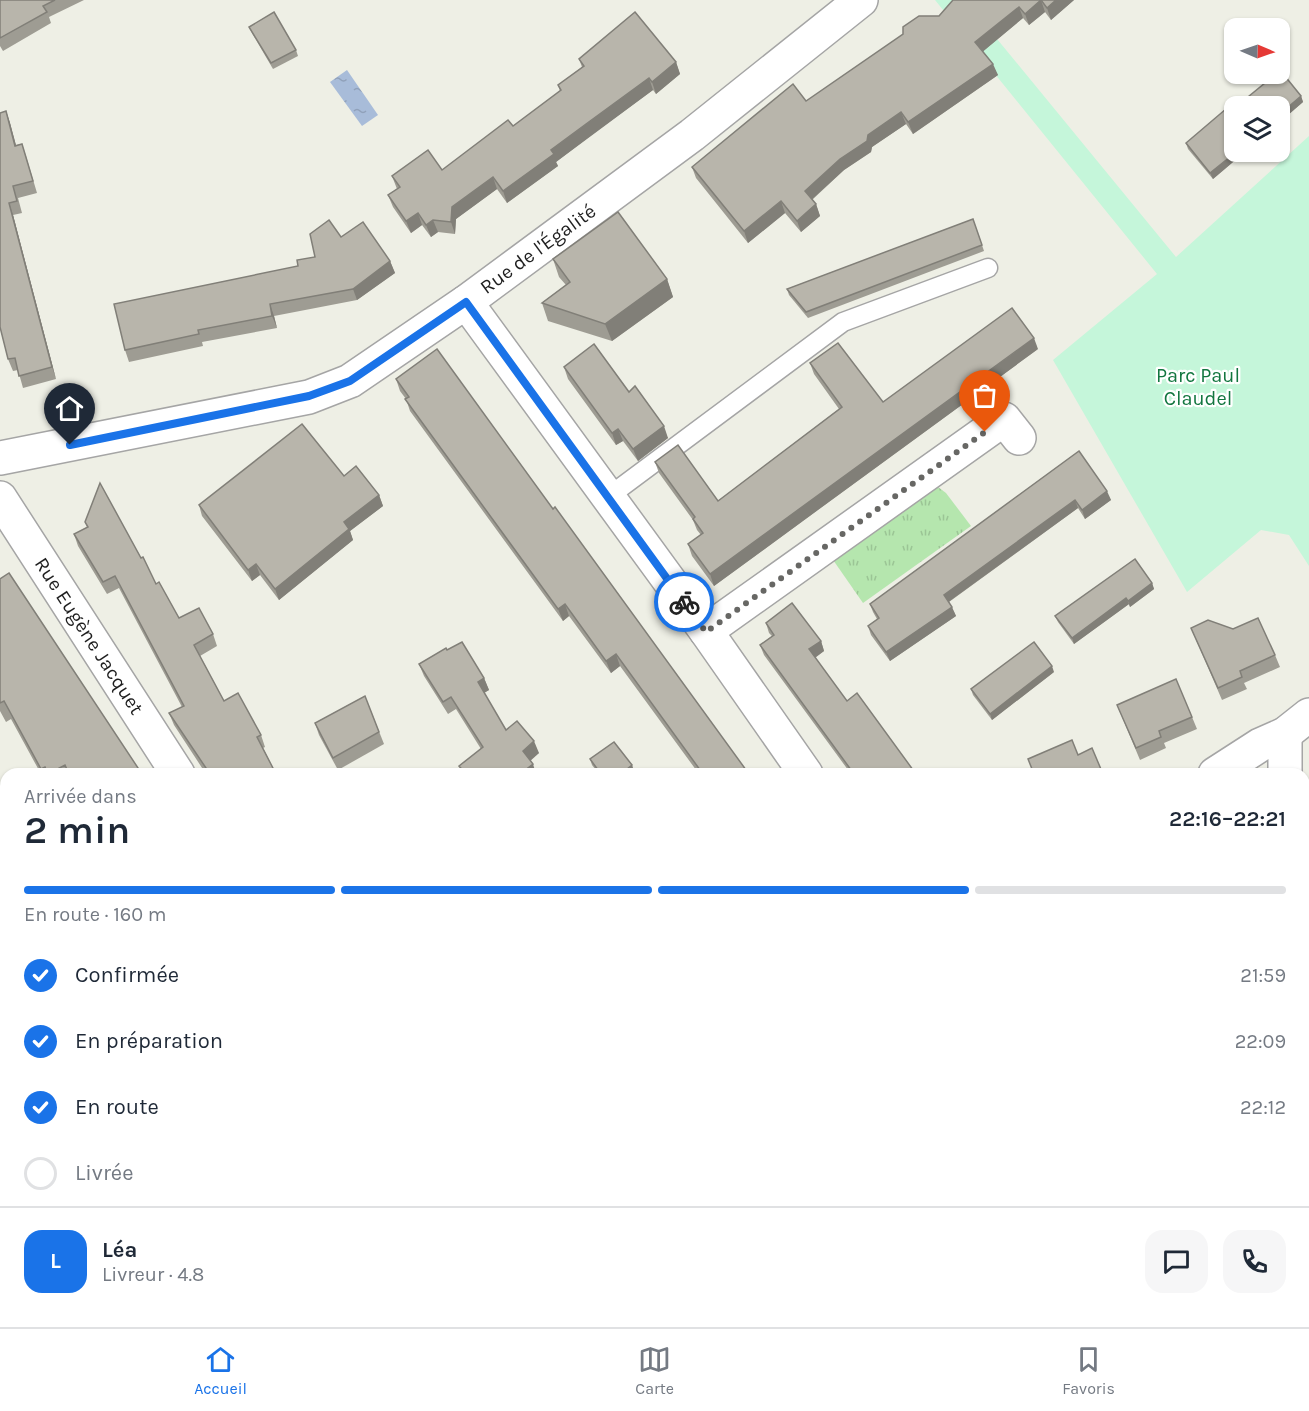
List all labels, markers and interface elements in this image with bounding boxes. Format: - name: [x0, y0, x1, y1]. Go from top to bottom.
- north arrow: [1224, 18, 1290, 84]
- map controls: [1224, 18, 1290, 162]
- button: layers: [1224, 96, 1290, 162]
- street label: Rue de l'Égalité: [475, 198, 600, 299]
- park label: Parc Paul Claudel: [1156, 364, 1240, 410]
- pin: [959, 370, 1010, 432]
- icon: bag: [968, 379, 1001, 412]
- pin: [44, 383, 95, 445]
- icon: home: [53, 392, 86, 425]
- street label: Rue Eugène Jacquet: [30, 553, 149, 719]
- courier: [654, 572, 714, 632]
- icon: bike: [668, 586, 701, 619]
- text: Arrivée dans: [24, 785, 137, 808]
- text: 22:16–22:21: [1169, 806, 1286, 832]
- text: 2 min: [24, 807, 130, 853]
- text: En route · 160 m: [24, 903, 167, 926]
- icon: check: [24, 959, 57, 992]
- text: Confirmée: [75, 962, 179, 988]
- text: 21:59: [1240, 964, 1286, 987]
- icon: check: [24, 1025, 57, 1058]
- text: En préparation: [75, 1028, 223, 1054]
- text: 22:09: [1235, 1030, 1286, 1053]
- icon: check: [24, 1091, 57, 1124]
- text: En route: [75, 1094, 159, 1120]
- text: 22:12: [1240, 1096, 1286, 1119]
- text: Livrée: [75, 1160, 133, 1186]
- button: chat: [1145, 1230, 1208, 1293]
- button: phone: [1223, 1230, 1286, 1293]
- text: Léa: [102, 1237, 137, 1263]
- text: L: [50, 1248, 61, 1274]
- text: Livreur · 4.8: [102, 1263, 204, 1286]
- tab: Accueil: [194, 1343, 247, 1398]
- tab: Carte: [635, 1343, 674, 1398]
- tab: Favoris: [1062, 1343, 1115, 1398]

